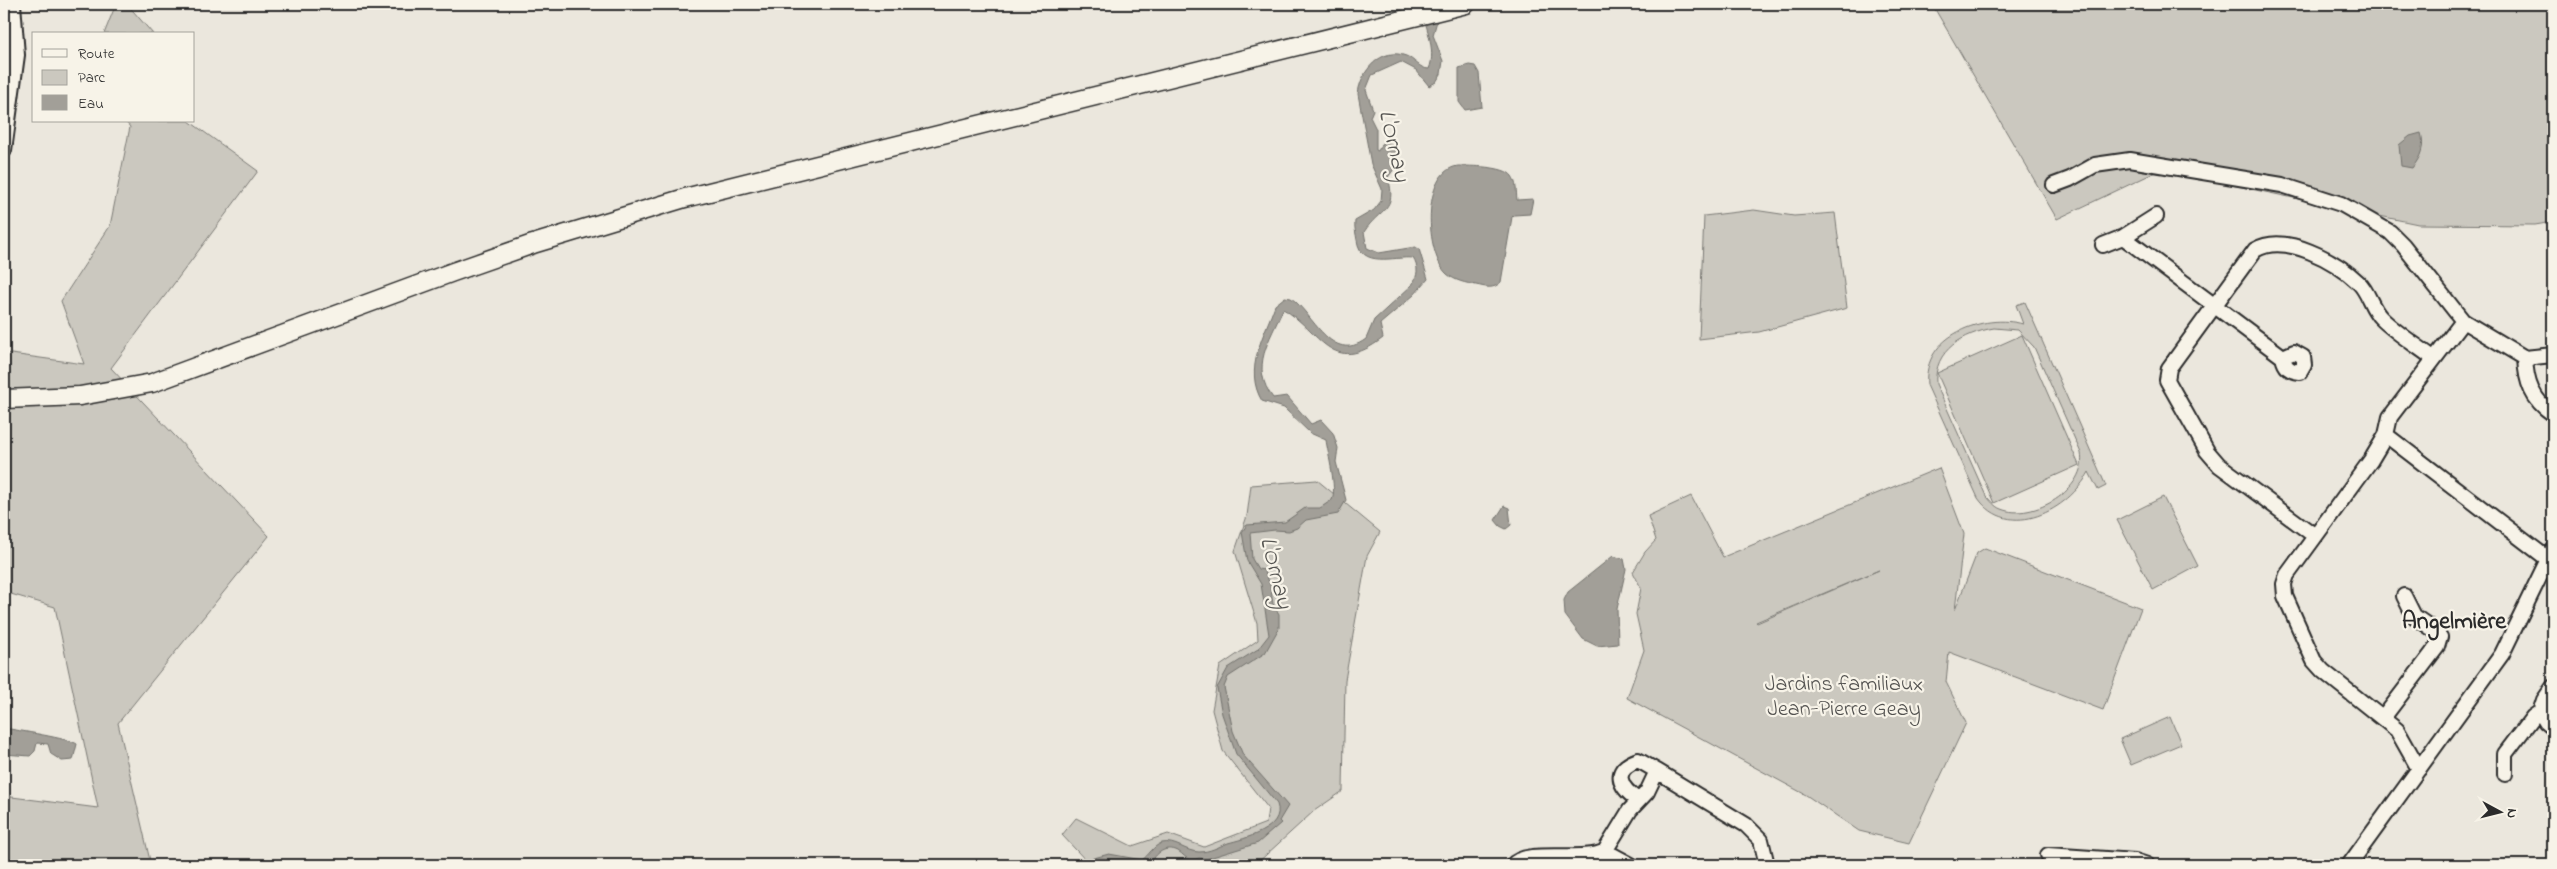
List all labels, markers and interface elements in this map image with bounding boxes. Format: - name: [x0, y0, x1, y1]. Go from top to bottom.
- legend: [32, 32, 195, 122]
- text: Route: [78, 43, 115, 65]
- text: Parc: [78, 67, 106, 89]
- text: Eau: [78, 93, 104, 115]
- water label: L'Ornay: [1368, 107, 1418, 186]
- water label: L'Ornay: [1249, 533, 1301, 613]
- district label: Angelmière: [2402, 605, 2507, 641]
- park label: Jardins familiaux Jean-Pierre Geay: [1765, 669, 1923, 727]
- north arrow: [2474, 786, 2524, 836]
- text: N: [2500, 807, 2522, 819]

